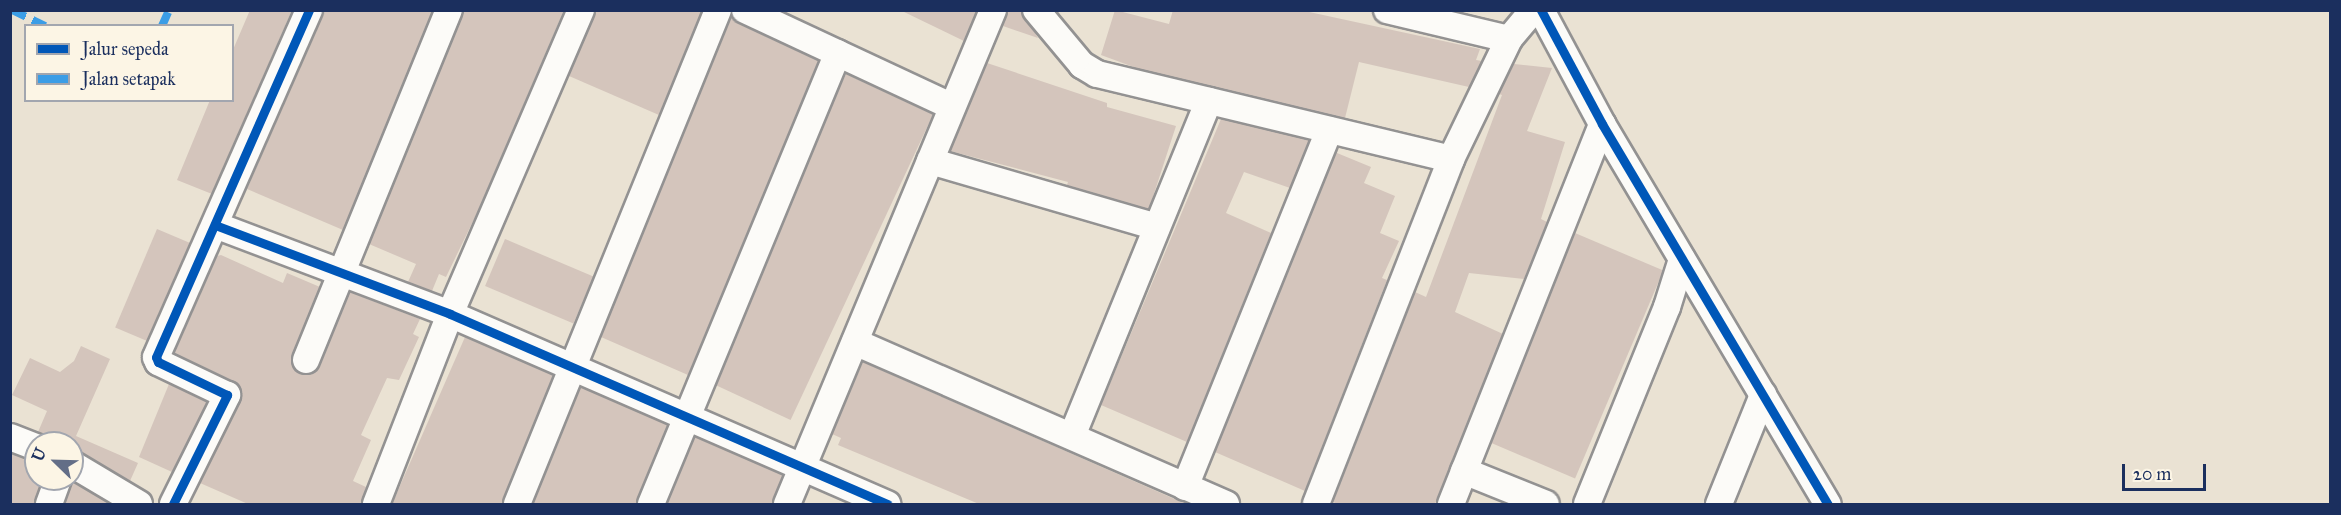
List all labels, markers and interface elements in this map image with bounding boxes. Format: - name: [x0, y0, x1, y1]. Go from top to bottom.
- legend: [24, 24, 234, 102]
- text: Jalur sepeda: [82, 38, 169, 60]
- text: Jalan setapak: [82, 68, 176, 90]
- north arrow: [24, 431, 84, 491]
- text: U: [28, 445, 50, 464]
- scale bar: [2125, 452, 2209, 490]
- text: 20 m: [2133, 463, 2171, 485]

